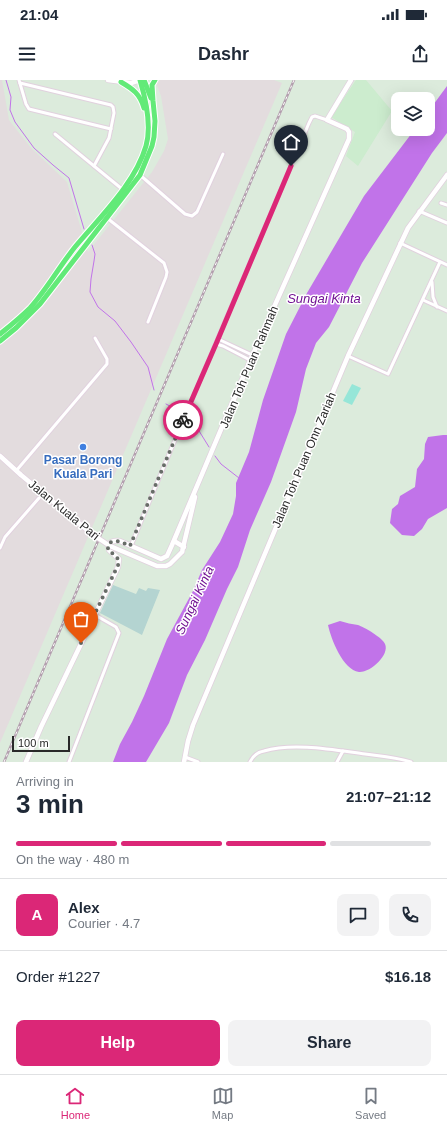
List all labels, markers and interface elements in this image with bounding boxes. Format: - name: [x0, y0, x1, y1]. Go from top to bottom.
- text: 21:04: [20, 6, 58, 23]
- icon: menu: [16, 43, 38, 65]
- icon: share: [409, 43, 431, 65]
- text: Dashr: [198, 44, 249, 64]
- map controls: [391, 92, 435, 136]
- button: layers: [391, 92, 435, 136]
- pin: [274, 125, 308, 166]
- icon: home: [280, 131, 302, 153]
- water label: Sungai Kinta: [287, 291, 361, 306]
- street label: Jalan Toh Puan Rahmah: [217, 304, 281, 430]
- street label: Jalan Toh Puan Onn Zariah: [269, 390, 339, 530]
- courier: [163, 400, 203, 440]
- icon: bike: [172, 409, 194, 431]
- marker: Pasar Borong Kuala Pari: [78, 442, 88, 452]
- place label: Pasar Borong Kuala Pari: [44, 453, 122, 481]
- street label: Jalan Kuala Pari: [26, 477, 102, 543]
- water label: Sungai Kinta: [172, 564, 217, 637]
- pin: [64, 602, 98, 643]
- icon: bag: [70, 608, 92, 630]
- scale bar: [12, 734, 70, 753]
- text: 100 m: [18, 737, 49, 749]
- text: Arriving in: [16, 774, 74, 789]
- text: 21:07–21:12: [346, 788, 431, 805]
- text: 3 min: [16, 789, 84, 819]
- text: On the way · 480 m: [16, 852, 129, 867]
- button: chat: [337, 894, 379, 936]
- button: phone: [389, 894, 431, 936]
- text: Alex: [68, 899, 100, 916]
- text: A: [32, 906, 42, 923]
- text: Courier · 4.7: [68, 916, 140, 931]
- text: Order #1227: [16, 968, 100, 985]
- text: $16.18: [385, 968, 431, 985]
- button: Help: [16, 1020, 220, 1066]
- button: Share: [228, 1020, 431, 1066]
- tab: Home: [61, 1085, 90, 1121]
- tab: Map: [212, 1085, 234, 1121]
- tab: Saved: [355, 1085, 386, 1121]

